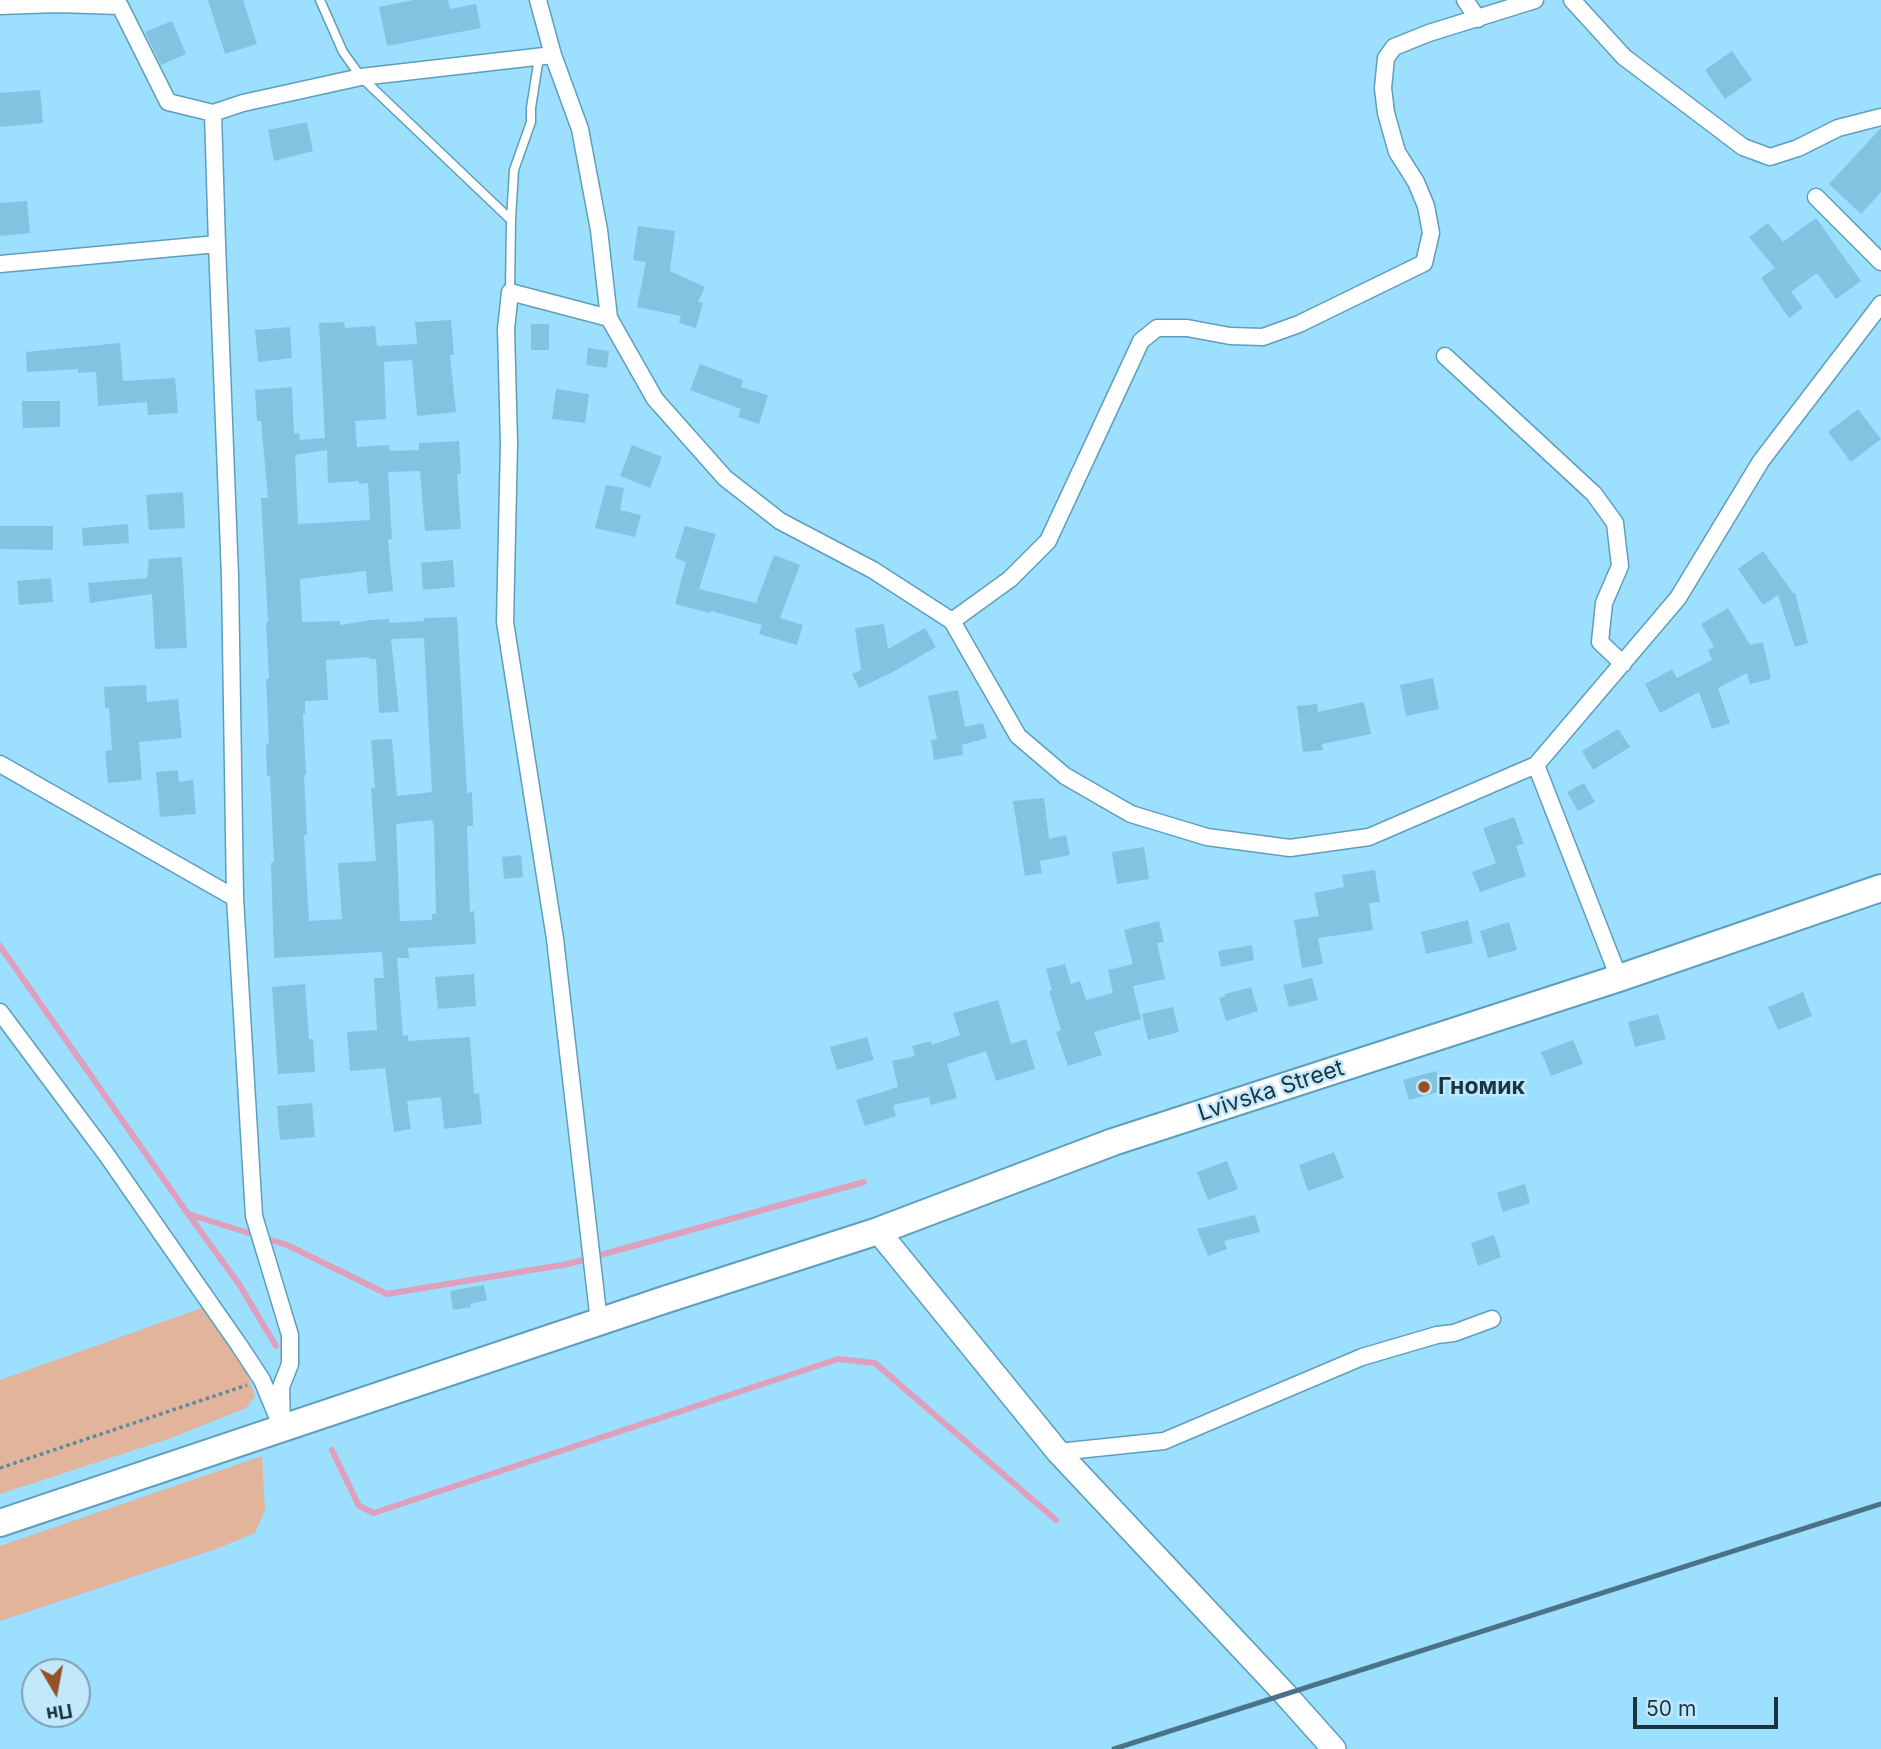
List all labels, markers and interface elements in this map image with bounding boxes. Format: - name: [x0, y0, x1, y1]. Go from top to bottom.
- street label: Lvivska Street: [1194, 1054, 1348, 1128]
- place label: Гномик: [1438, 1073, 1525, 1101]
- marker: Гномик: [1416, 1079, 1432, 1095]
- north arrow: [21, 1658, 91, 1728]
- scale bar: [1636, 1682, 1781, 1726]
- text: 50 m: [1646, 1696, 1696, 1721]
- text: Пн: [45, 1699, 74, 1726]

